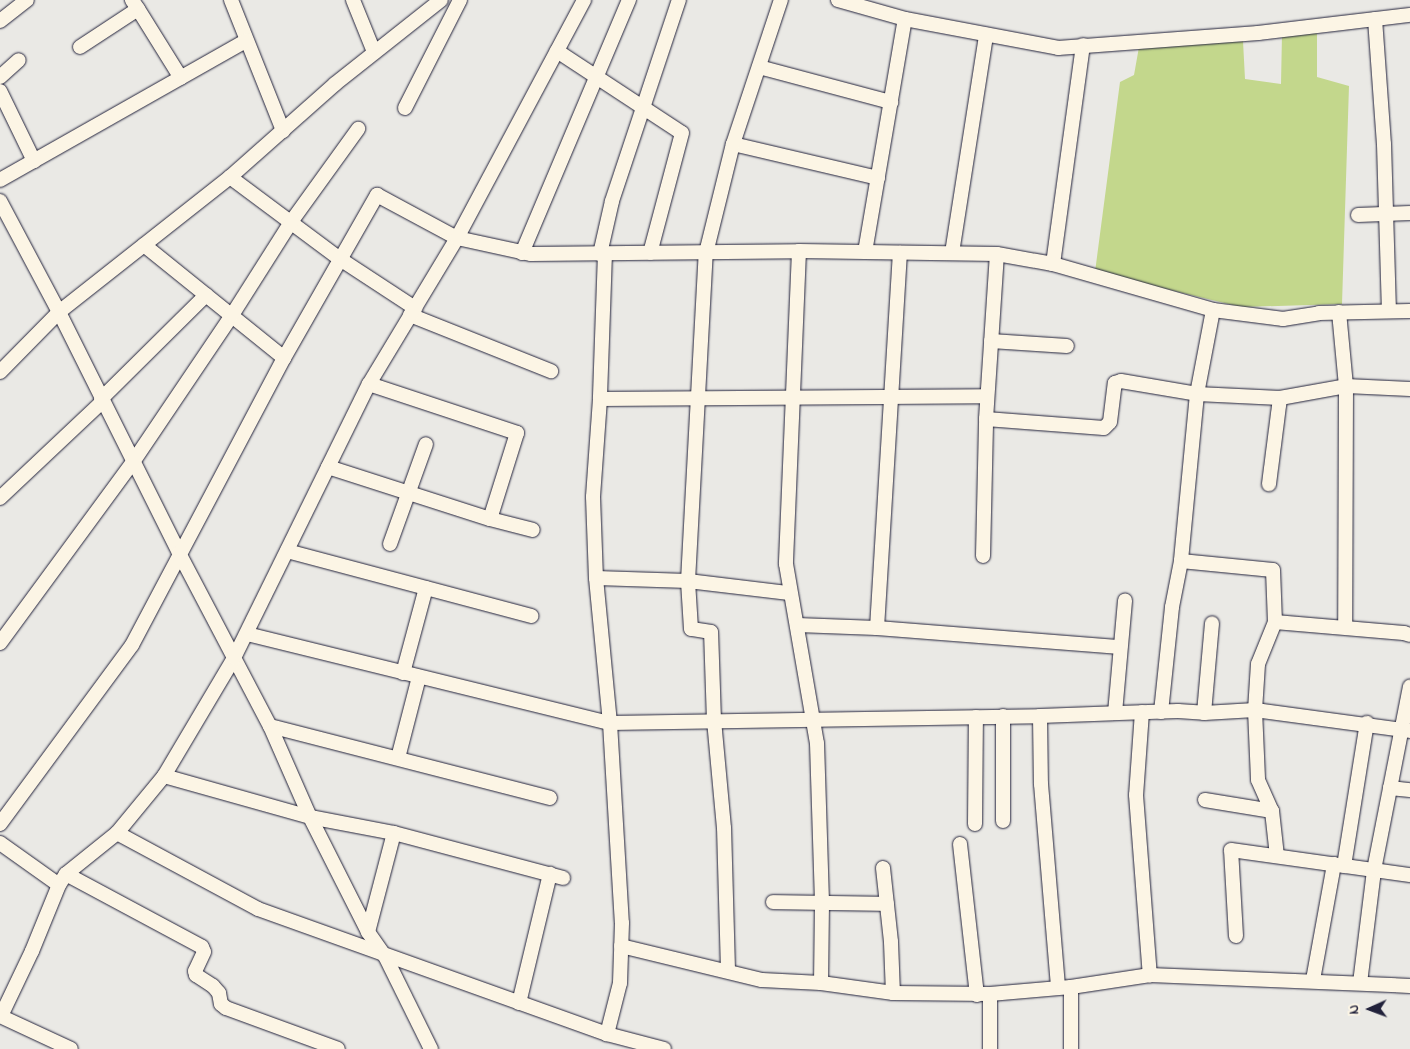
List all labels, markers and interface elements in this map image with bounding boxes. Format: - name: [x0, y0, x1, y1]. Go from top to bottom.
- north arrow: [1345, 984, 1395, 1034]
- text: N: [1344, 1004, 1365, 1015]

